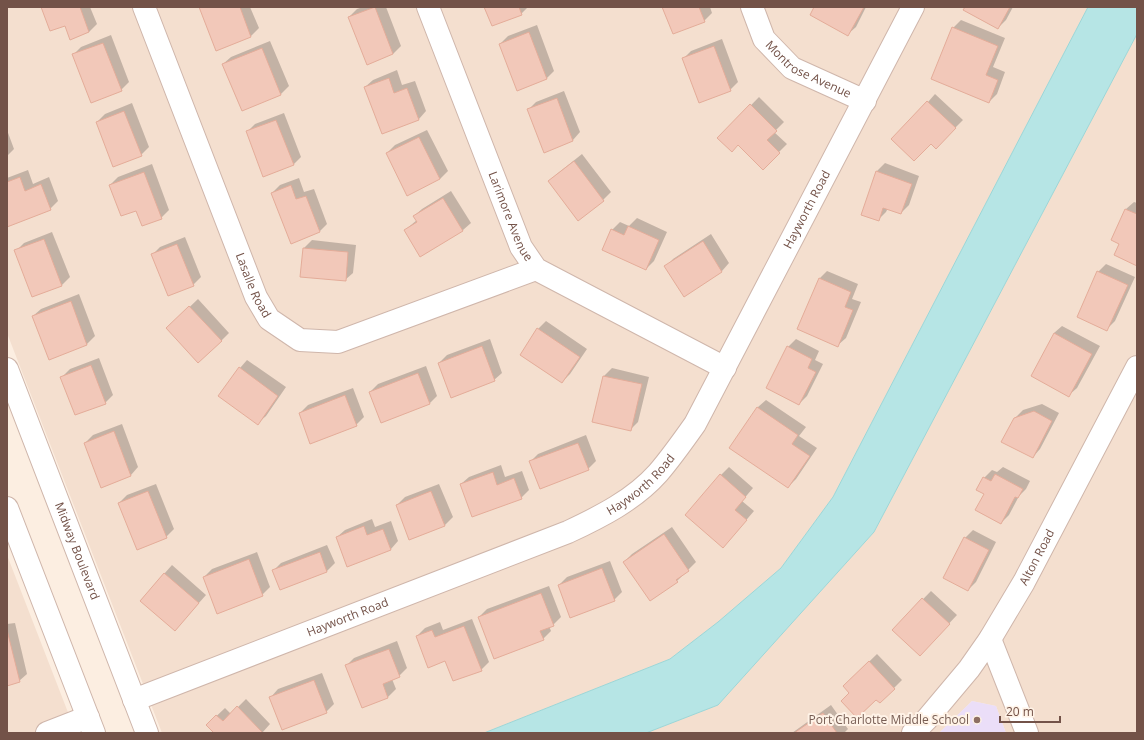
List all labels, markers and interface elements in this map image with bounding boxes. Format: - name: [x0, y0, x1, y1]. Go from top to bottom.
- street label: Montrose Avenue: [762, 37, 854, 102]
- street label: Hayworth Road: [779, 167, 834, 252]
- street label: Larimore Avenue: [485, 169, 537, 265]
- street label: Lasalle Road: [232, 250, 275, 321]
- street label: Hayworth Road: [603, 450, 678, 519]
- street label: Midway Boulevard: [51, 500, 104, 602]
- street label: Alton Road: [1015, 526, 1058, 588]
- street label: Hayworth Road: [304, 593, 391, 640]
- scale bar: [1000, 698, 1060, 724]
- text: 20 m: [1006, 703, 1034, 720]
- place label: Port Charlotte Middle School: [809, 711, 969, 728]
- marker: Port Charlotte Middle School: [972, 715, 982, 725]

